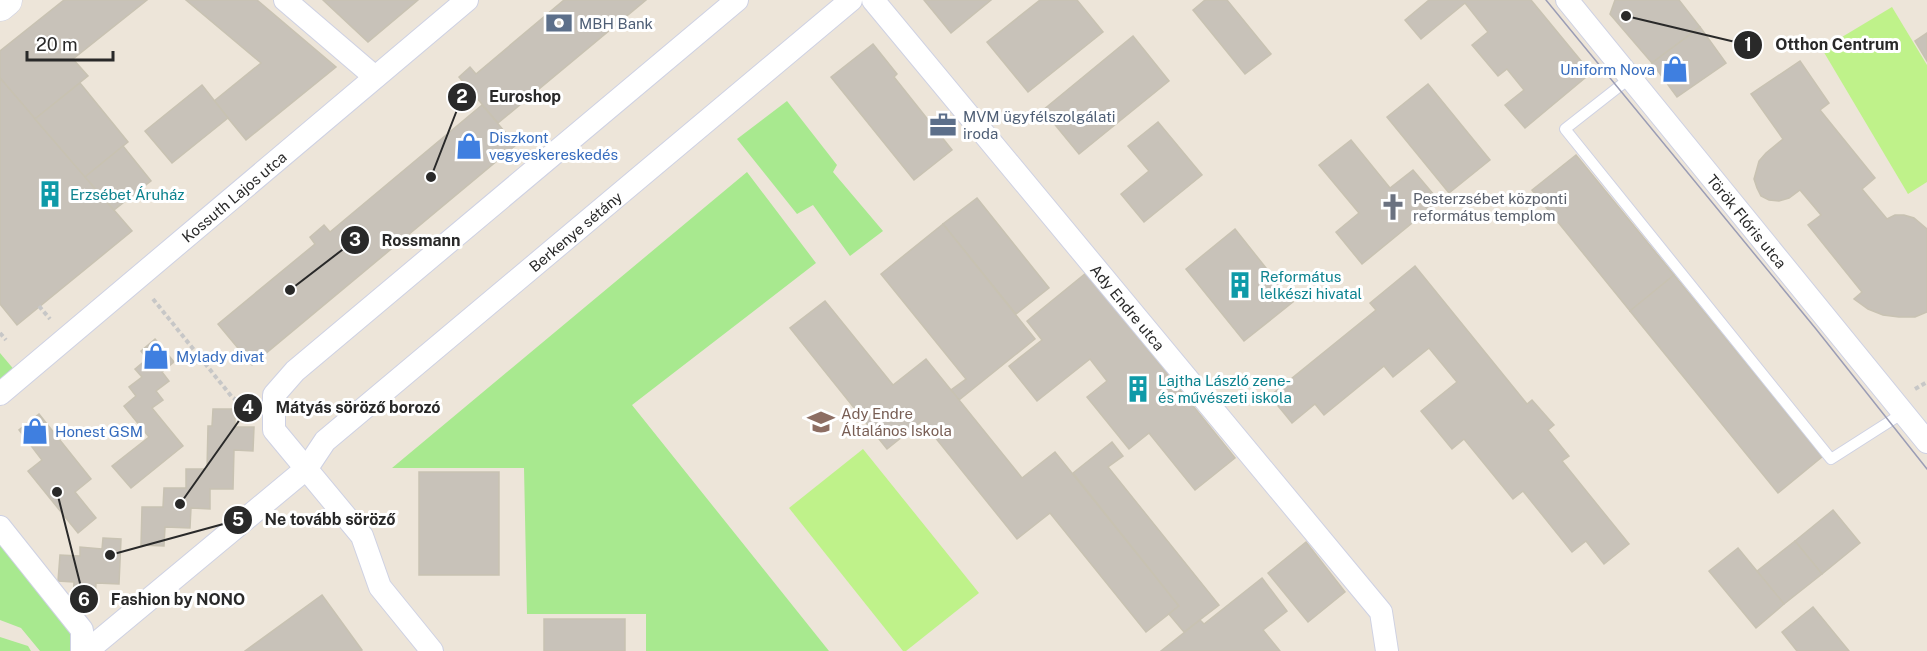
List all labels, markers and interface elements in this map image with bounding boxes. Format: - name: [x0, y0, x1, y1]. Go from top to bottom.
- bank icon: MBH Bank: [544, 8, 574, 38]
- place label: MBH Bank: [579, 15, 653, 32]
- scale bar: [27, 24, 112, 62]
- callout: Otthon Centrum: [1733, 28, 1910, 62]
- text: 20 m: [36, 34, 78, 55]
- text: 1: [1744, 34, 1752, 55]
- text: Otthon Centrum: [1775, 35, 1899, 54]
- shop icon: Uniform Nova: [1660, 54, 1690, 84]
- place label: Uniform Nova: [1560, 61, 1655, 78]
- callout: Euroshop: [447, 80, 574, 114]
- text: 2: [456, 86, 468, 107]
- text: Euroshop: [489, 87, 561, 106]
- place label: MVM ügyfélszolgálati iroda: [963, 108, 1115, 142]
- office icon: MVM ügyfélszolgálati iroda: [928, 110, 958, 140]
- place label: Diszkont vegyeskereskedés: [489, 129, 618, 163]
- shop icon: Diszkont vegyeskereskedés: [454, 131, 484, 161]
- street label: Kossuth Lajos utca: [178, 148, 290, 246]
- street label: Török Flóris utca: [1704, 171, 1790, 271]
- building icon: Erzsébet Áruház: [35, 179, 65, 209]
- place label: Erzsébet Áruház: [70, 186, 184, 203]
- street label: Berkenye sétány: [525, 188, 625, 275]
- place label: Pesterzsébet központi református templom: [1413, 190, 1567, 224]
- church icon: Pesterzsébet központi református templom: [1378, 192, 1408, 222]
- callout: Rossmann: [340, 223, 473, 257]
- text: 3: [349, 229, 361, 250]
- text: Rossmann: [381, 231, 461, 250]
- street label: Ady Endre utca: [1087, 261, 1168, 353]
- place label: Református lelkészi hivatal: [1260, 268, 1362, 302]
- building icon: Református lelkészi hivatal: [1225, 270, 1255, 300]
- shop icon: Mylady divat: [141, 341, 171, 371]
- place label: Mylady divat: [176, 348, 265, 365]
- place label: Lajtha László zene- és művészeti iskola: [1158, 372, 1292, 406]
- building icon: Lajtha László zene- és művészeti iskola: [1123, 374, 1153, 404]
- callout: Mátyás söröző borozó: [233, 391, 452, 425]
- text: 4: [242, 397, 254, 418]
- text: Mátyás söröző borozó: [275, 398, 441, 417]
- place label: Ady Endre Általános Iskola: [841, 405, 952, 439]
- school or university icon: Ady Endre Általános Iskola: [806, 407, 836, 437]
- shop icon: Honest GSM: [20, 416, 50, 446]
- place label: Honest GSM: [55, 423, 143, 440]
- callout: Ne tovább söröző: [223, 503, 408, 537]
- text: 5: [232, 509, 244, 530]
- text: Ne tovább söröző: [265, 510, 396, 529]
- callout: Fashion by NONO: [69, 582, 258, 616]
- text: 6: [78, 589, 90, 610]
- text: Fashion by NONO: [111, 590, 245, 609]

